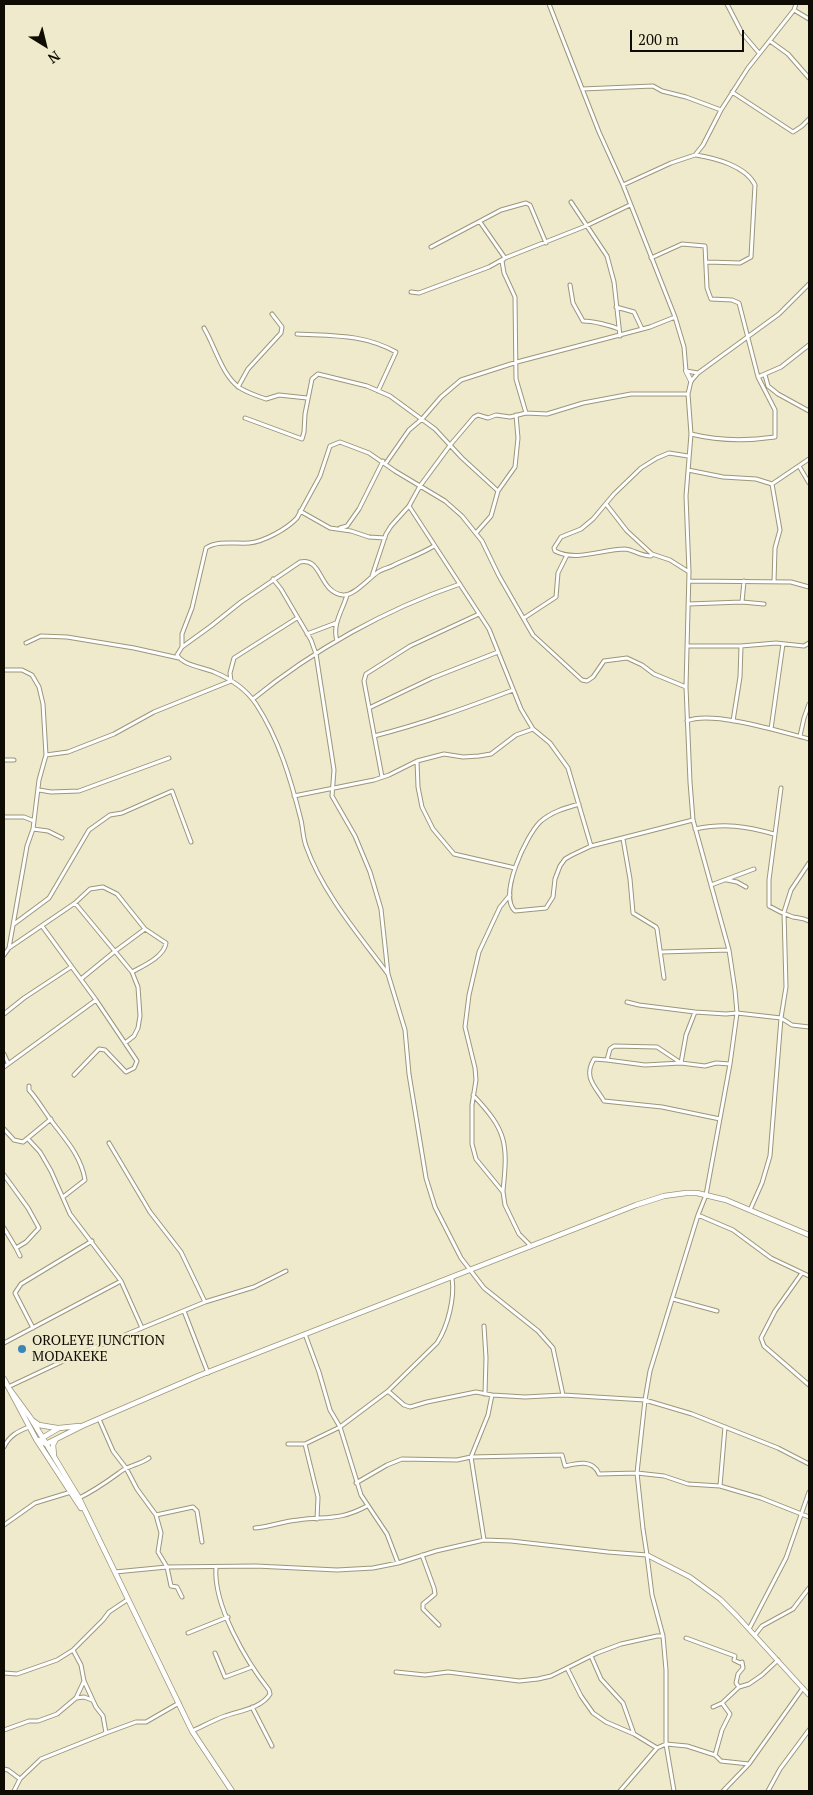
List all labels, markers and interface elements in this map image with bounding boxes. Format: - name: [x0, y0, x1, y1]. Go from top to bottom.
- north arrow: [20, 20, 70, 70]
- scale bar: [633, 20, 747, 52]
- text: 200 m: [638, 29, 679, 49]
- text: N: [44, 47, 64, 68]
- place label: OROLEYE JUNCTION MODAKEKE: [32, 1333, 165, 1365]
- marker: OROLEYE JUNCTION MODAKEKE: [16, 1343, 28, 1355]

